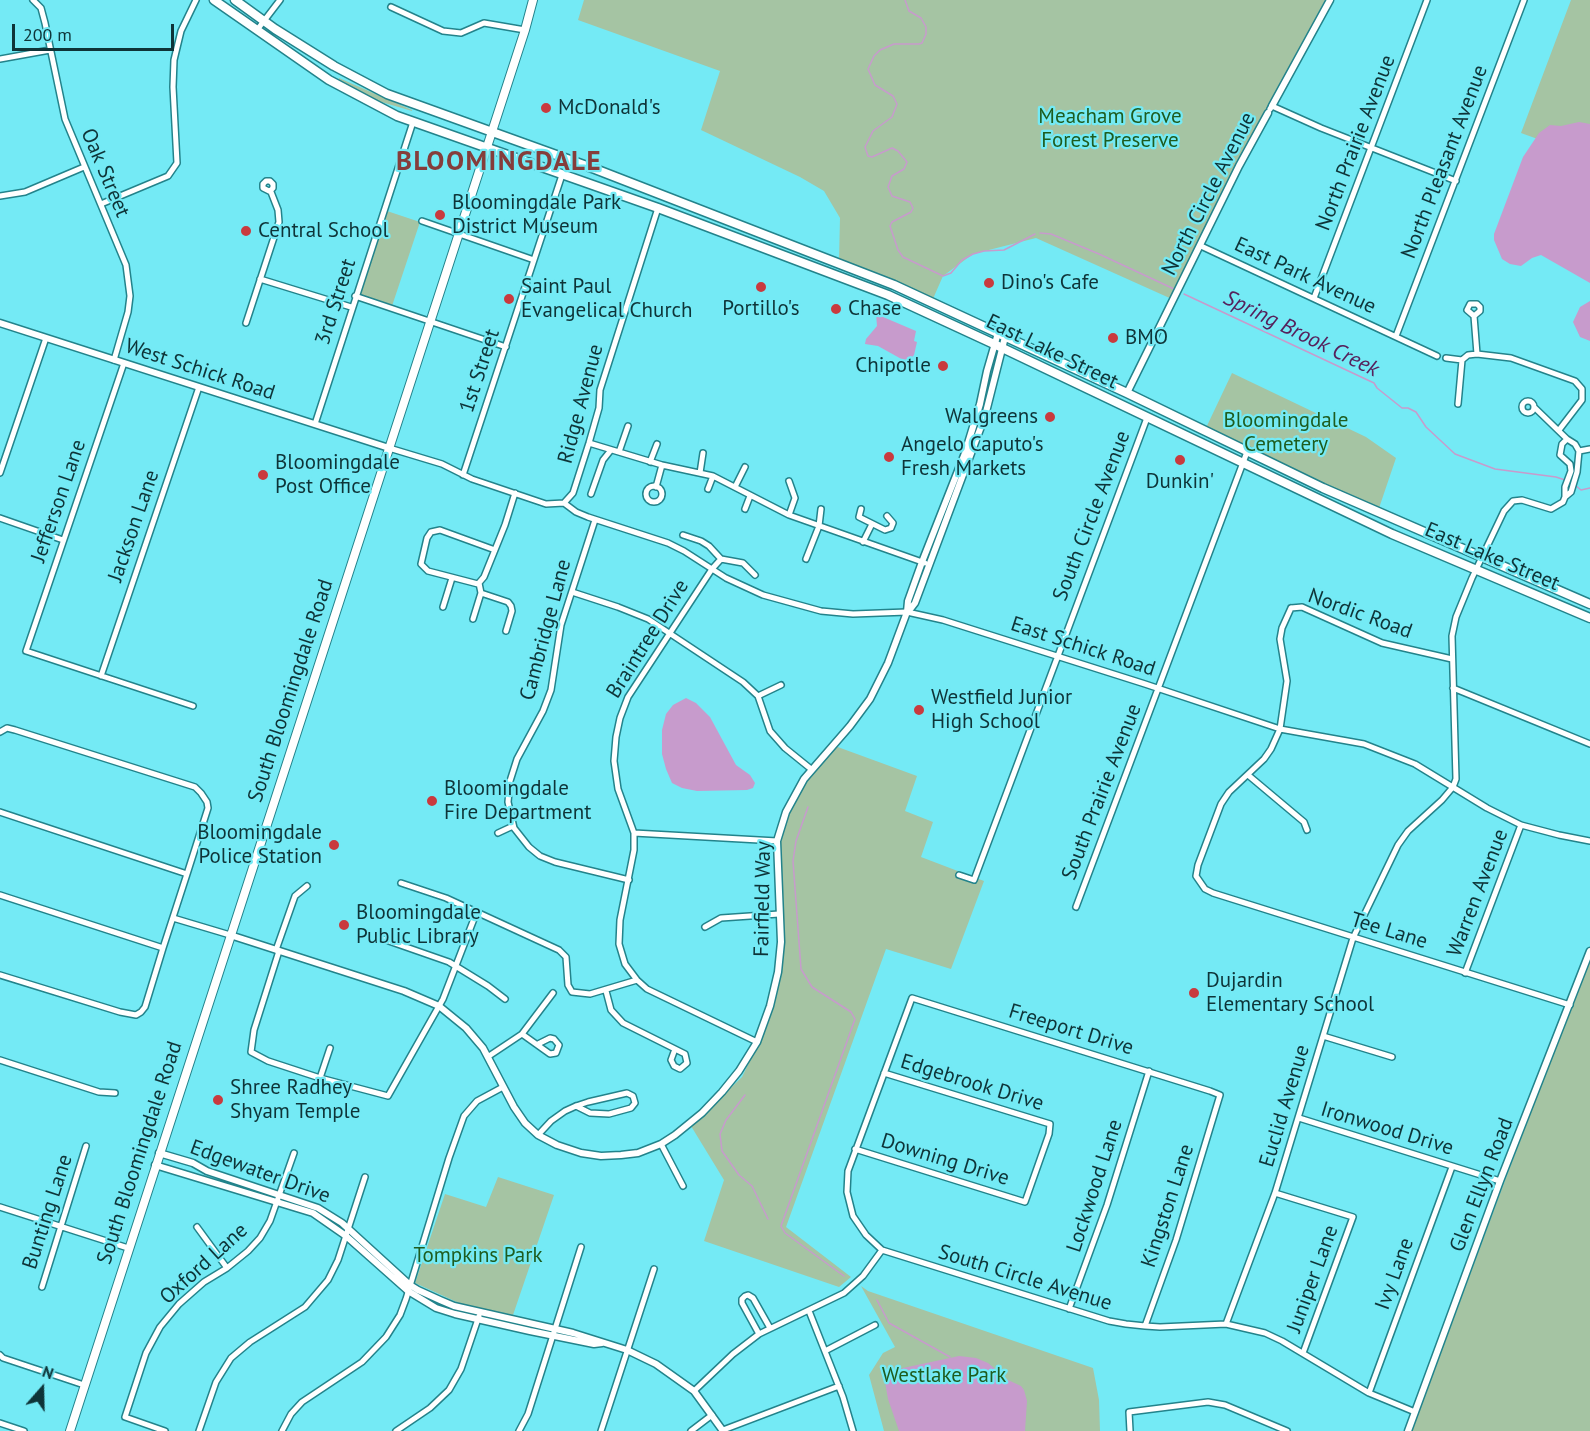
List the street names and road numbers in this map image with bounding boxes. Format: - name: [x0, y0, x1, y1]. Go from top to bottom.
- street label: North Prairie Avenue: [1311, 52, 1401, 234]
- street label: North Pleasant Avenue: [1396, 62, 1494, 262]
- street label: North Circle Avenue: [1157, 108, 1261, 280]
- street label: Oak Street: [75, 125, 135, 221]
- street label: East Park Avenue: [1230, 232, 1380, 320]
- street label: 3rd Street: [310, 256, 362, 348]
- street label: East Lake Street: [982, 309, 1122, 395]
- street label: 1st Street: [455, 326, 505, 416]
- street label: West Schick Road: [122, 334, 278, 406]
- street label: Ridge Avenue: [553, 342, 609, 466]
- street label: South Circle Avenue: [1048, 427, 1136, 605]
- street label: Jefferson Lane: [26, 436, 92, 566]
- street label: Jackson Lane: [103, 467, 165, 585]
- street label: East Lake Street: [1421, 517, 1563, 597]
- street label: Cambridge Lane: [515, 557, 577, 703]
- street label: Braintree Drive: [602, 575, 694, 703]
- street label: South Bloomingdale Road: [243, 576, 339, 806]
- street label: Nordic Road: [1304, 584, 1416, 644]
- street label: East Schick Road: [1008, 612, 1158, 682]
- street label: South Prairie Avenue: [1057, 700, 1147, 884]
- street label: Warren Avenue: [1442, 826, 1514, 960]
- street label: Fairfield Way: [749, 841, 777, 957]
- street label: Tee Lane: [1348, 907, 1430, 955]
- street label: Freeport Drive: [1006, 999, 1136, 1061]
- street label: South Bloomingdale Road: [92, 1038, 188, 1268]
- street label: Euclid Avenue: [1254, 1042, 1316, 1170]
- street label: Edgebrook Drive: [897, 1049, 1047, 1117]
- street label: Ironwood Drive: [1317, 1097, 1457, 1161]
- street label: Glen Ellyn Road: [1445, 1114, 1519, 1256]
- street label: Lockwood Lane: [1062, 1116, 1128, 1256]
- street label: Downing Drive: [878, 1129, 1012, 1191]
- street label: Edgewater Drive: [186, 1135, 334, 1209]
- street label: Kingston Lane: [1136, 1141, 1200, 1271]
- street label: Bunting Lane: [18, 1151, 78, 1273]
- street label: Oxford Lane: [155, 1218, 253, 1310]
- street label: Juniper Lane: [1282, 1222, 1344, 1336]
- street label: Ivy Lane: [1370, 1235, 1420, 1313]
- street label: South Circle Avenue: [935, 1240, 1115, 1316]

